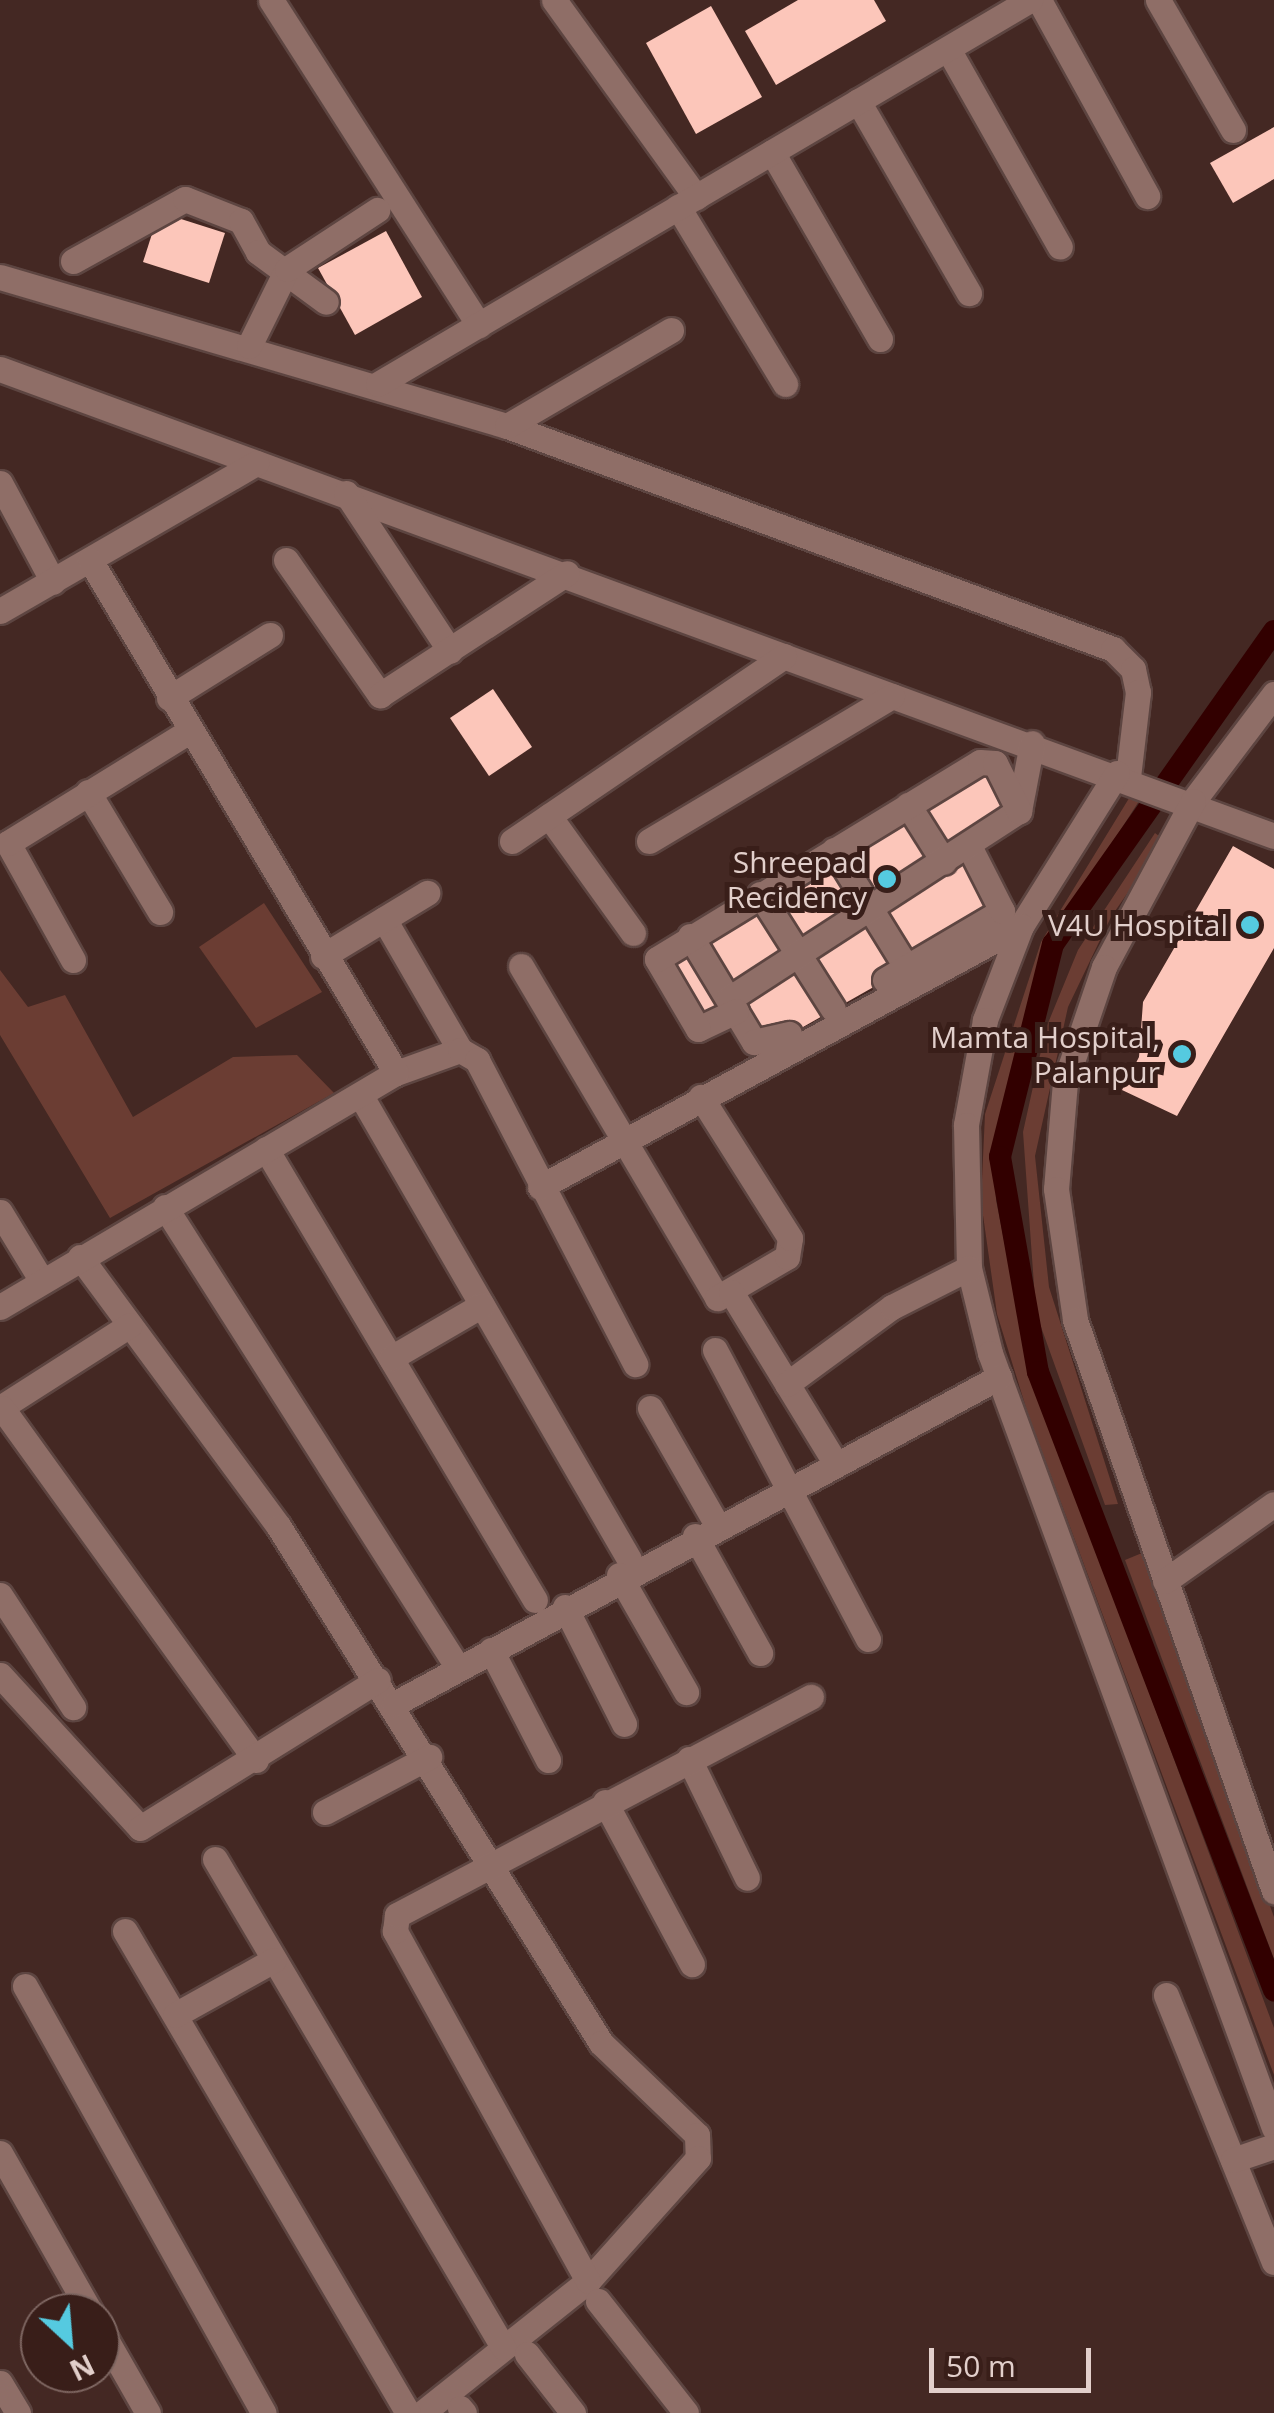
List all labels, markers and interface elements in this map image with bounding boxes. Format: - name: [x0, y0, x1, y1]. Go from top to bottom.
- place label: Shreepad Recidency: [727, 844, 867, 914]
- marker: Shreepad Recidency: [876, 868, 898, 890]
- place label: V4U Hospital: [1048, 907, 1228, 943]
- marker: V4U Hospital: [1237, 912, 1263, 938]
- place label: Mamta Hospital, Palanpur: [930, 1019, 1160, 1090]
- marker: Mamta Hospital, Palanpur: [1169, 1041, 1195, 1067]
- north arrow: [20, 2293, 120, 2393]
- scale bar: [934, 2328, 1096, 2390]
- text: 50 m: [946, 2345, 1016, 2386]
- text: N: [64, 2346, 101, 2390]

